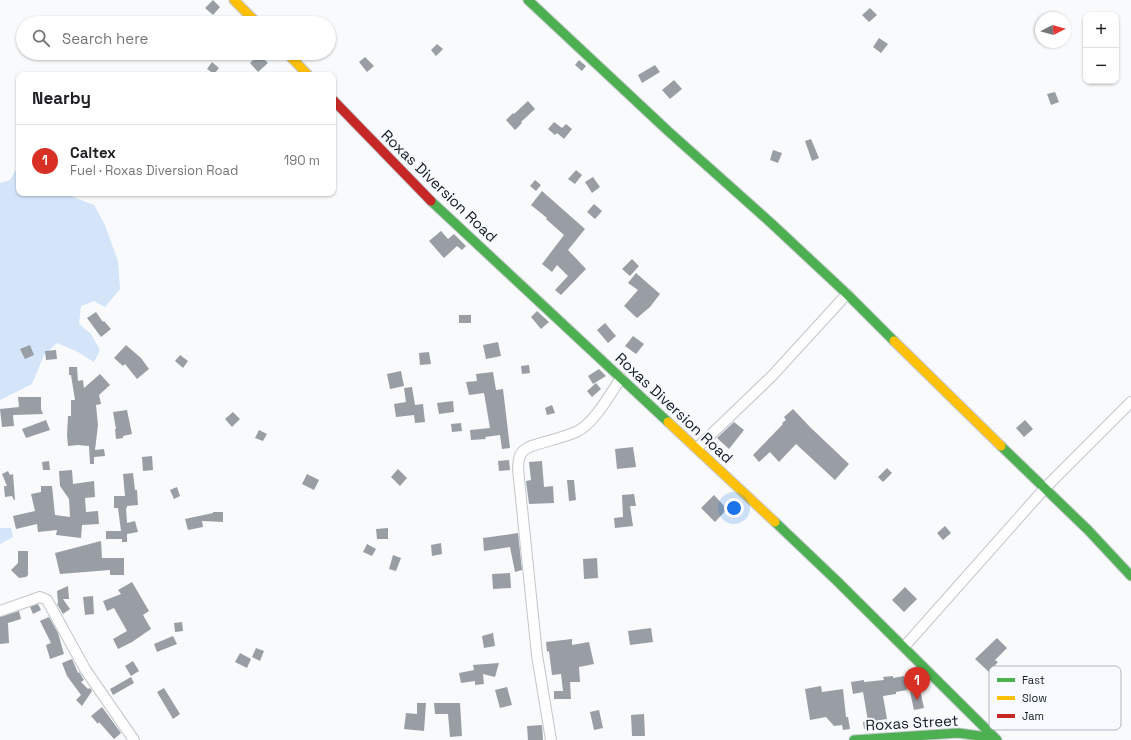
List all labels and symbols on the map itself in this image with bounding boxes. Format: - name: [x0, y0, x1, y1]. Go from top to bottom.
- north arrow: [1035, 12, 1071, 48]
- street label: Roxas Diversion Road: [377, 125, 501, 246]
- street label: Roxas Diversion Road: [612, 348, 737, 467]
- your location: [724, 498, 744, 518]
- legend: [989, 666, 1121, 730]
- pin: 1: [904, 667, 930, 700]
- text: Fast: [1022, 673, 1045, 687]
- text: Slow: [1022, 691, 1047, 705]
- text: Jam: [1022, 709, 1044, 723]
- street label: Roxas Street: [865, 711, 959, 734]

